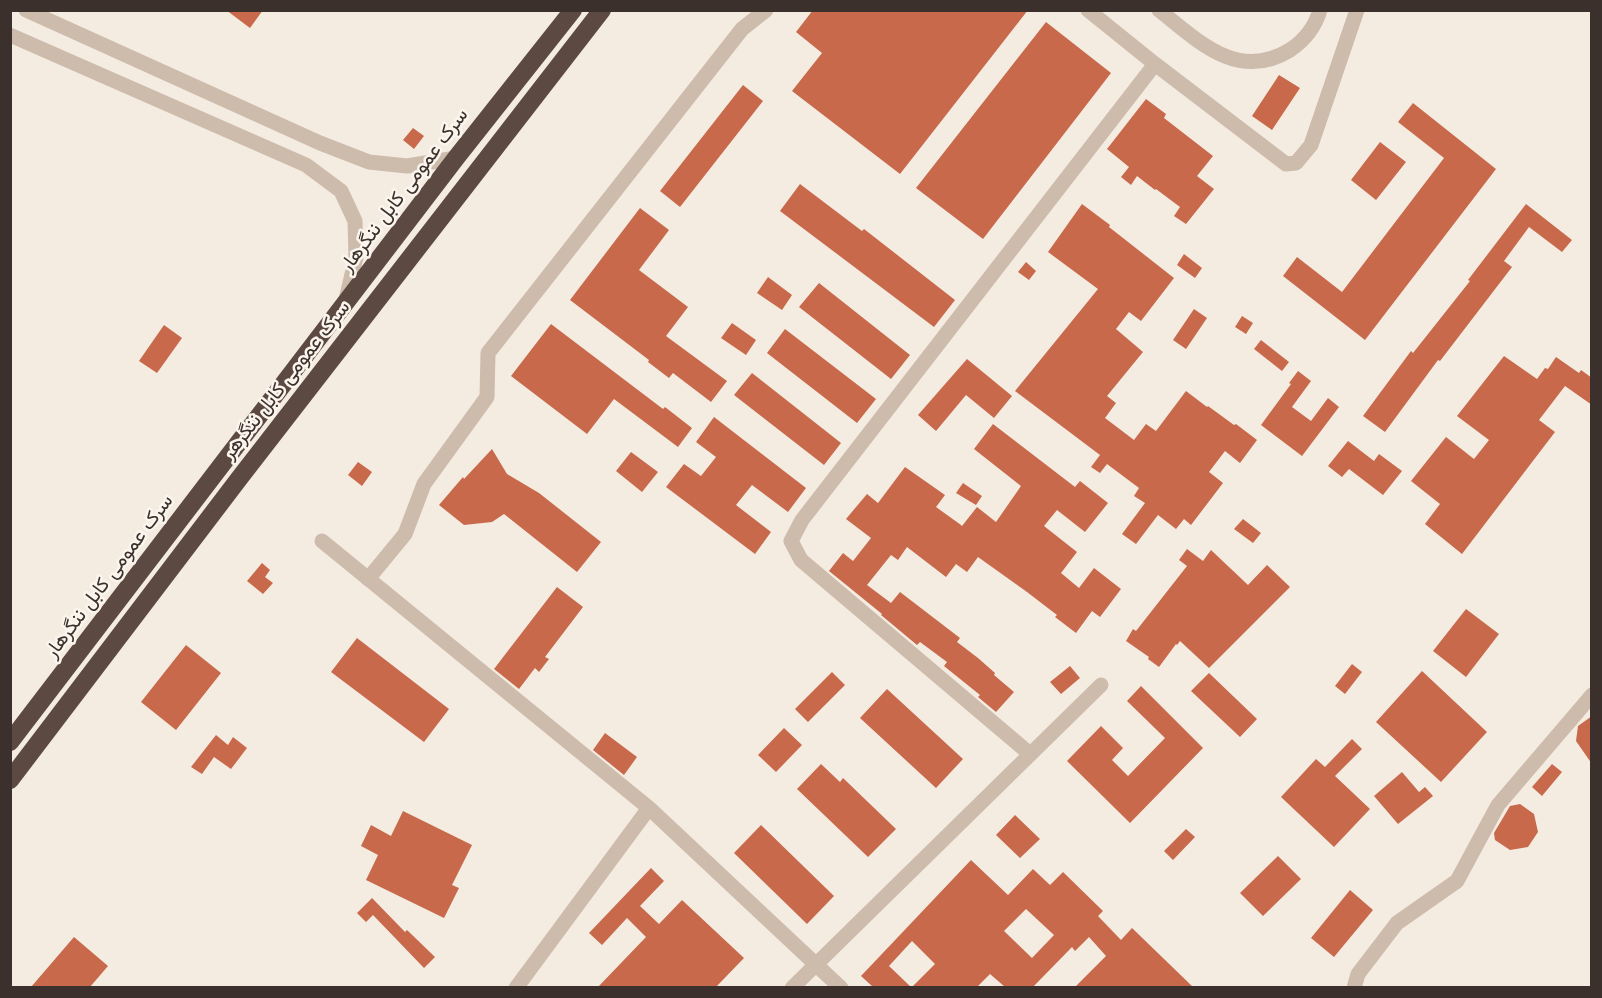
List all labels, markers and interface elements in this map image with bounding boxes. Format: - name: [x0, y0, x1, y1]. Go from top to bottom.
- street label: سرک عمومی کابل ننگرهار: [335, 103, 473, 277]
- street label: سرک عمومی کابل ننگرهر: [217, 296, 355, 464]
- street label: سرک عمومی کابل ننگرهار: [40, 489, 178, 663]

